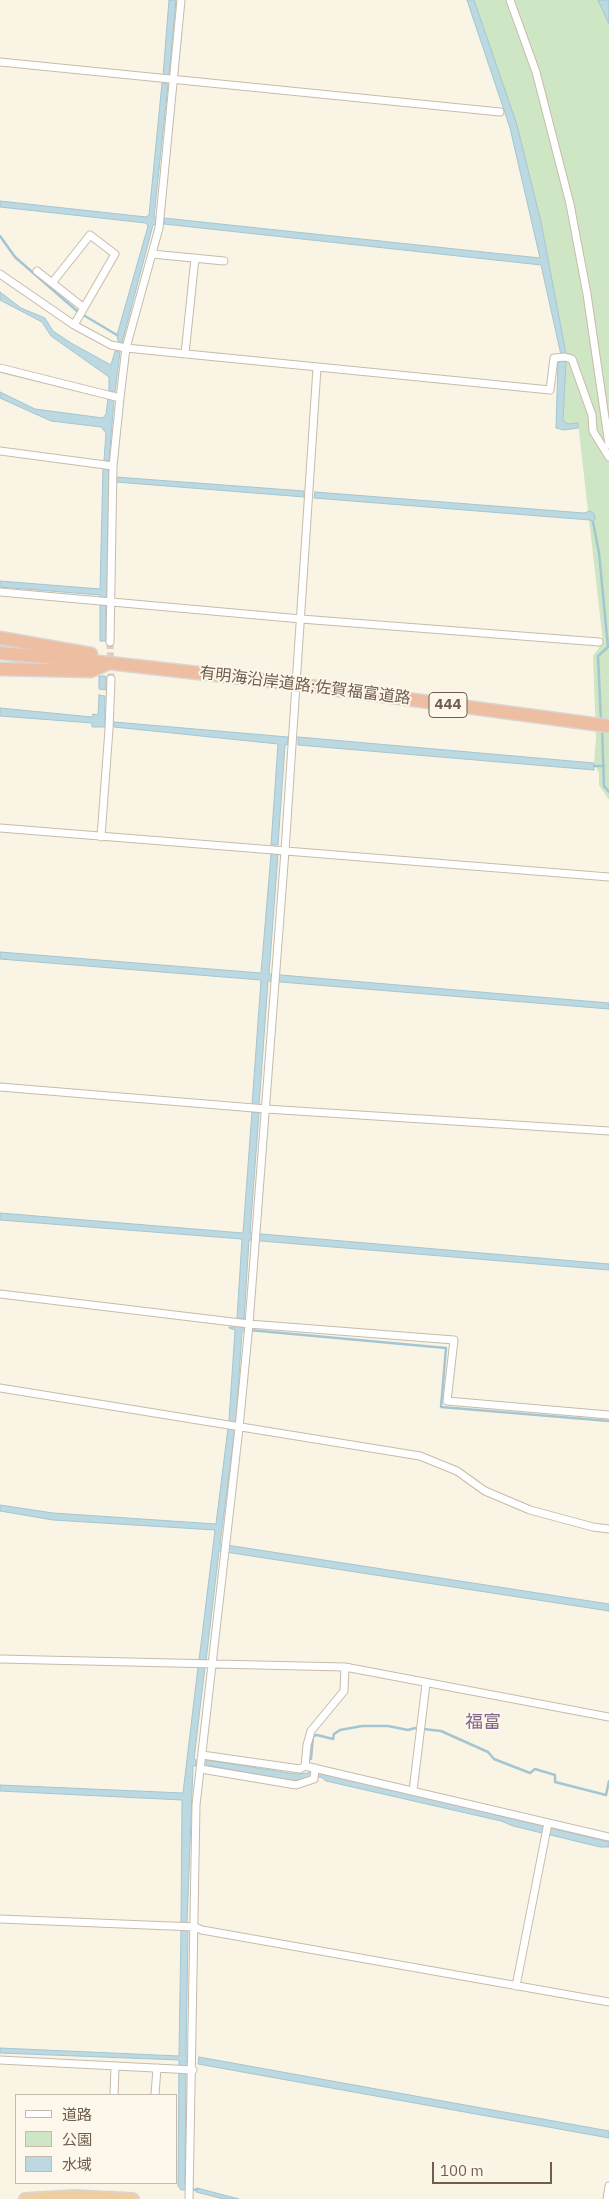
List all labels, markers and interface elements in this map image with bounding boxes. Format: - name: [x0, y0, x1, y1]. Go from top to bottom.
- street label: 有明海沿岸道路;佐賀福富道路: [198, 664, 412, 708]
- road number: 444: [429, 692, 467, 718]
- district label: 福富: [465, 1712, 501, 1734]
- legend: [15, 2094, 178, 2184]
- text: 道路: [62, 2105, 92, 2124]
- text: 公園: [62, 2130, 92, 2149]
- scale bar: [434, 2152, 554, 2184]
- text: 水域: [62, 2155, 92, 2174]
- text: 100 m: [440, 2161, 484, 2180]

